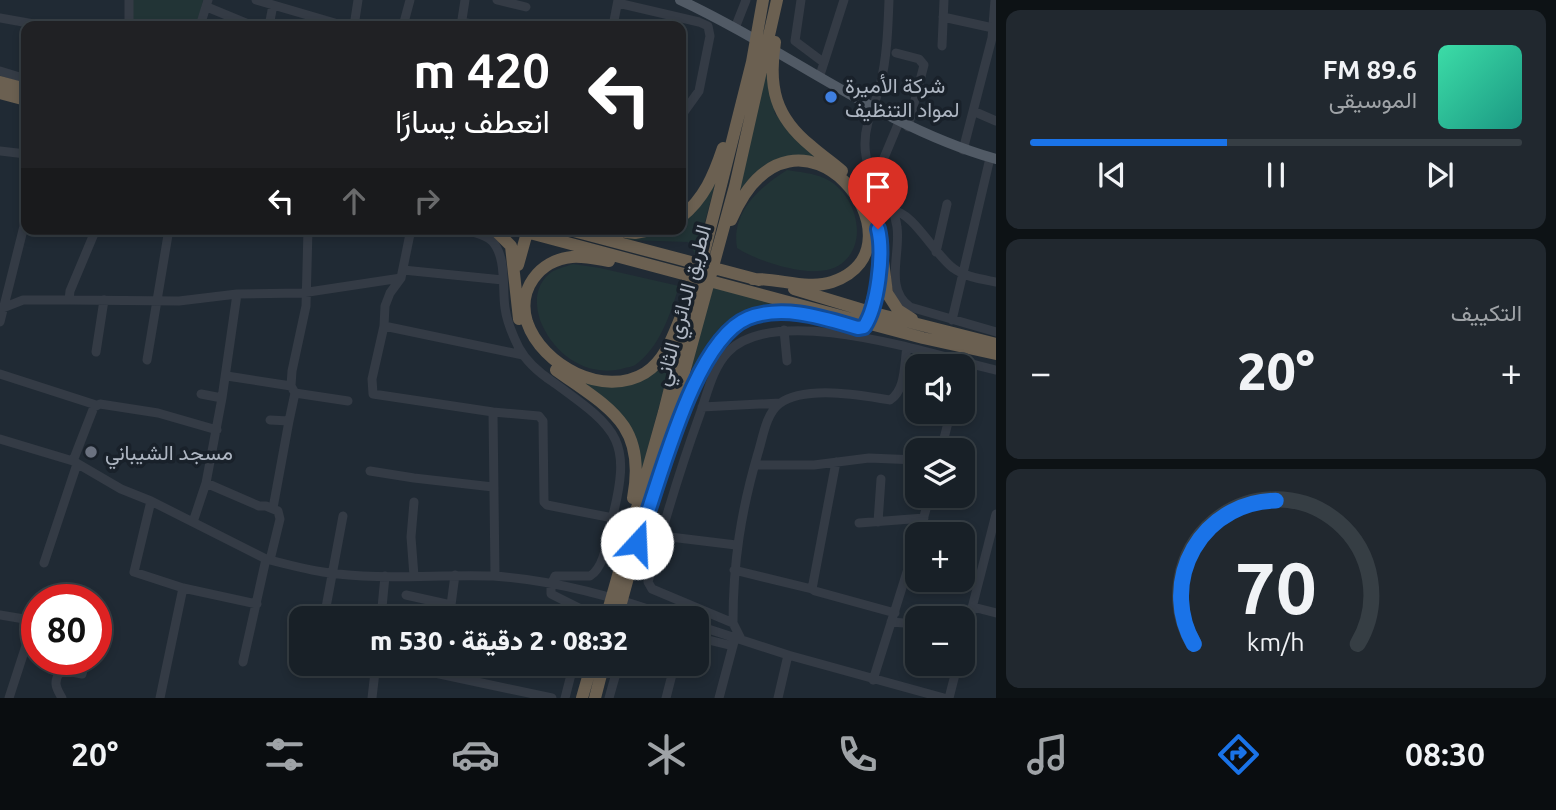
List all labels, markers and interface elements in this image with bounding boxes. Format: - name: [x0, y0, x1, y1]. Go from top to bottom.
- text: 420 m: [413, 42, 550, 97]
- icon: left: [574, 49, 665, 140]
- text: 89.6 FM: [1323, 55, 1417, 84]
- place label: شركة الأميرة لمواد التنظيف: [845, 73, 960, 123]
- text: الموسيقى: [1329, 87, 1417, 112]
- marker: شركة الأميرة لمواد التنظيف: [823, 89, 839, 105]
- text: انعطف يسارًا: [395, 103, 550, 139]
- icon: previous: [1093, 156, 1131, 194]
- icon: pause: [1257, 156, 1295, 194]
- icon: next: [1421, 156, 1459, 194]
- pin: [848, 157, 908, 229]
- icon: arrive: [859, 168, 897, 206]
- icon: left: [262, 182, 300, 220]
- icon: ahead: [335, 182, 373, 220]
- icon: right: [408, 182, 446, 220]
- street label: الطريق الدائري الثاني: [649, 222, 721, 390]
- text: التكييف: [1451, 300, 1522, 325]
- text: 20°: [1237, 342, 1315, 400]
- text: −: [1030, 351, 1051, 393]
- text: +: [1501, 351, 1522, 393]
- map controls: [905, 354, 975, 676]
- button: sound: [905, 354, 975, 424]
- button: layers: [905, 438, 975, 508]
- place label: مسجد الشيباني: [105, 440, 233, 470]
- marker: مسجد الشيباني: [83, 444, 99, 460]
- position arrow: [600, 506, 674, 580]
- button: +: [905, 522, 975, 592]
- text: 70: [1235, 547, 1317, 629]
- speed limit sign: 80: [21, 584, 112, 675]
- button: −: [905, 606, 975, 676]
- text: 08:32 · 2 دقيقة · 530 m: [370, 626, 628, 655]
- text: km/h: [1247, 628, 1305, 656]
- icon: filters: [260, 730, 309, 779]
- icon: car: [451, 730, 500, 779]
- icon: climate: [642, 730, 691, 779]
- icon: phone: [833, 730, 882, 779]
- icon: music: [1023, 730, 1072, 779]
- icon: directions: [1214, 730, 1263, 779]
- text: 20°: [71, 736, 118, 772]
- text: 08:30: [1405, 736, 1485, 772]

